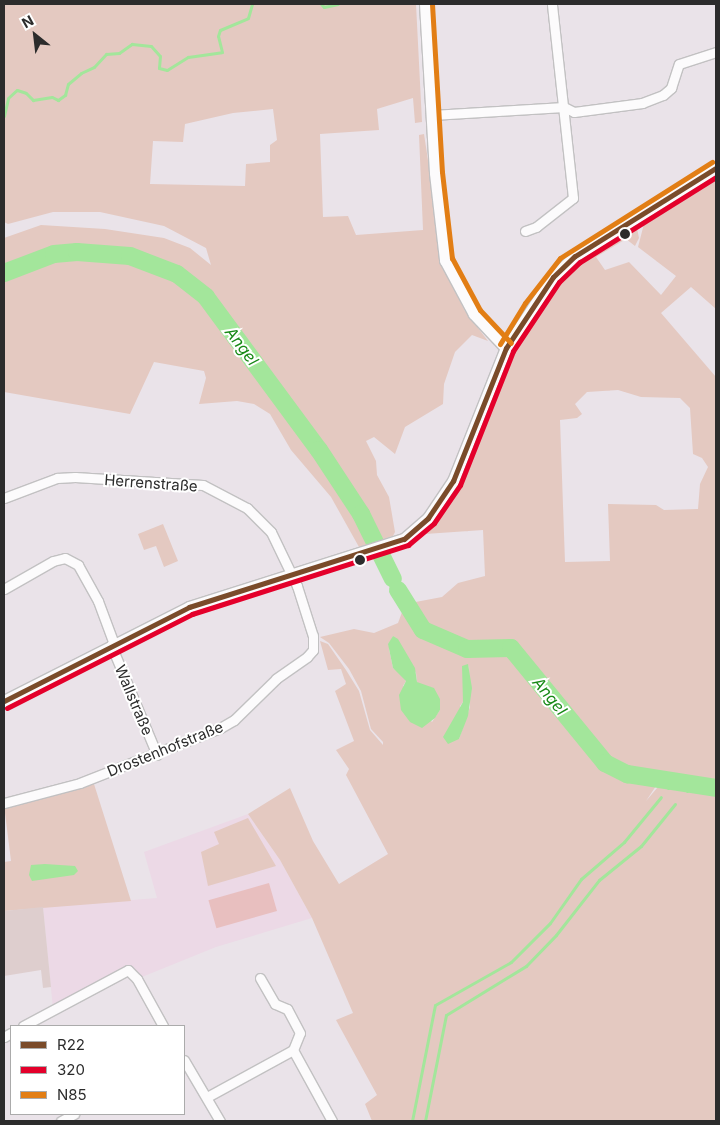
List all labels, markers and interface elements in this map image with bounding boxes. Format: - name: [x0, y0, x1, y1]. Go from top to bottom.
- north arrow: [10, 10, 60, 60]
- text: N: [19, 11, 36, 31]
- unlabelled marker: [620, 229, 630, 239]
- water label: Angel: [221, 323, 263, 369]
- street label: Herrenstraße: [104, 471, 198, 495]
- unlabelled marker: [355, 555, 365, 565]
- street label: Wallstraße: [111, 662, 157, 738]
- water label: Angel: [529, 673, 571, 719]
- street label: Drostenhofstraße: [104, 718, 226, 780]
- legend: [10, 1025, 185, 1115]
- text: R22: [57, 1035, 85, 1054]
- text: 320: [57, 1060, 85, 1079]
- text: N85: [57, 1085, 87, 1104]

